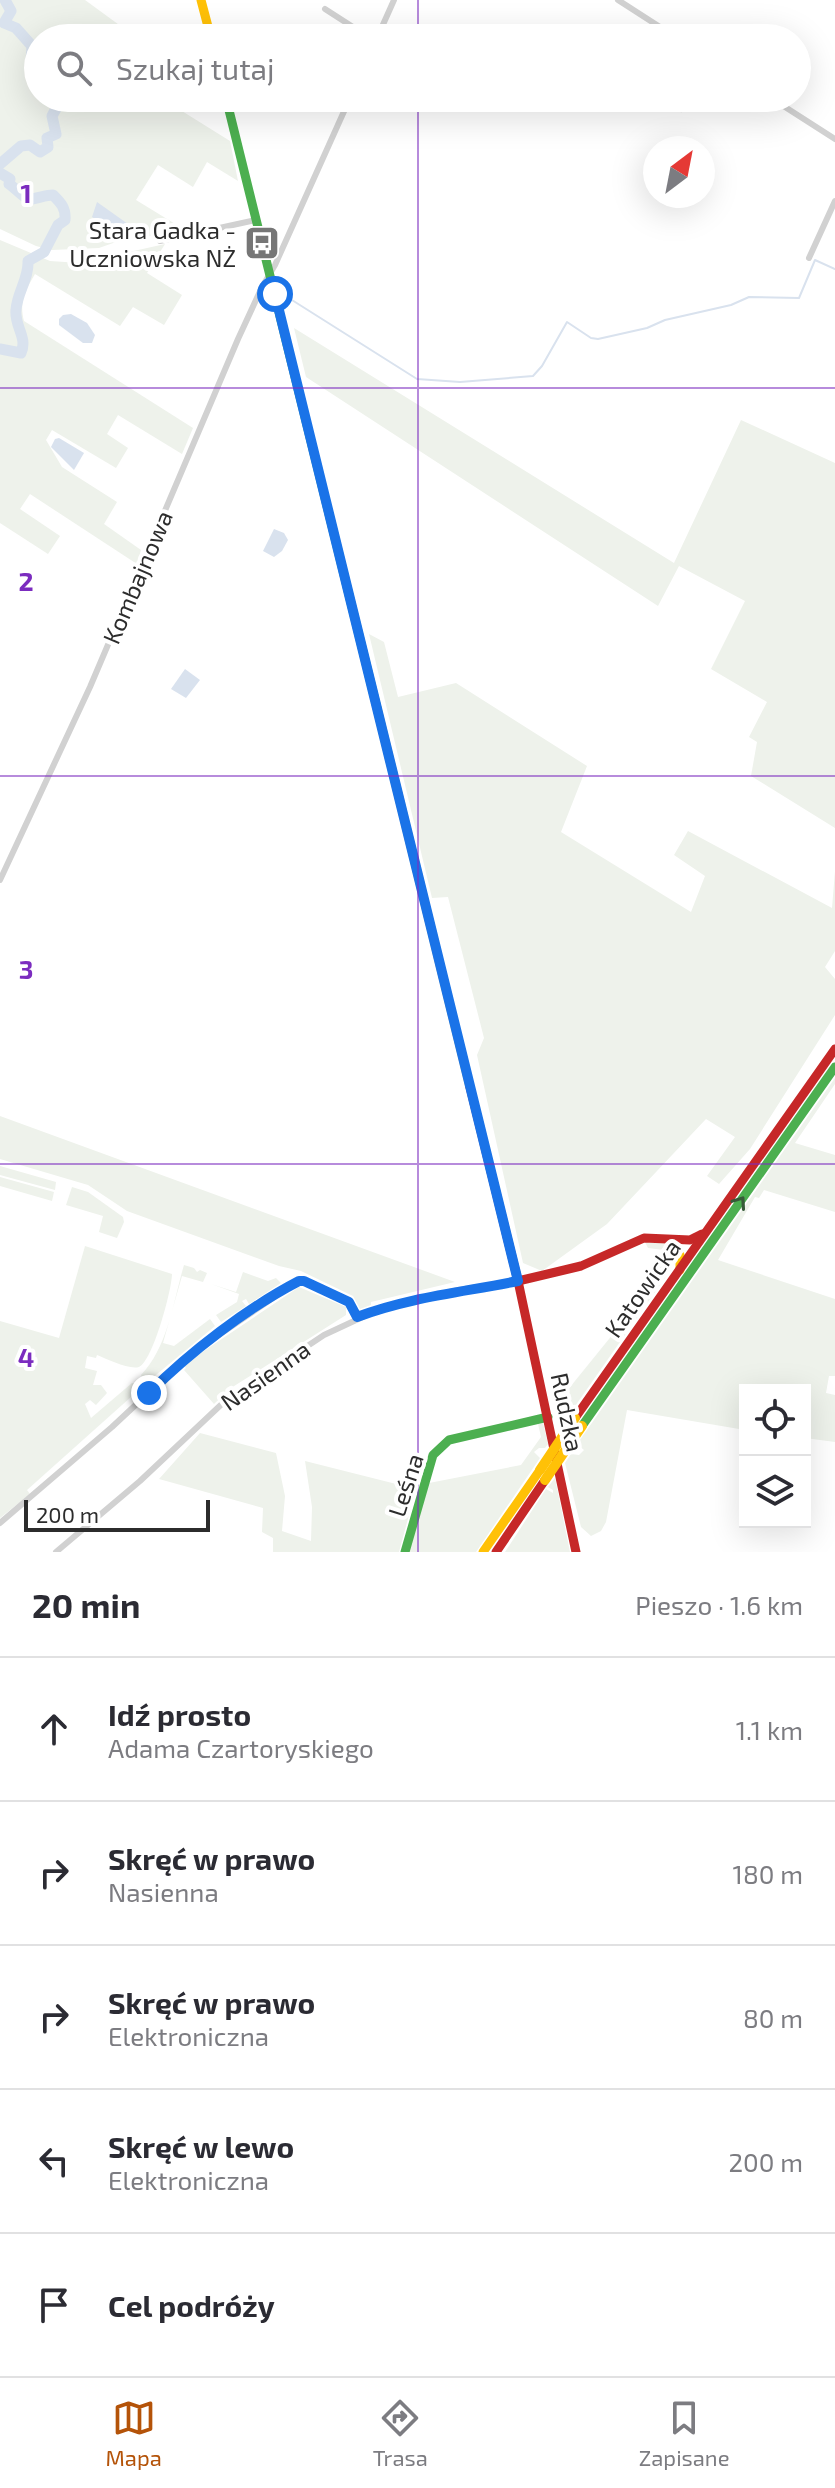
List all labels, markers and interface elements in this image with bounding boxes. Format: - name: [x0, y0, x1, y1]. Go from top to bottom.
- search box: [24, 24, 811, 112]
- icon: search: [52, 46, 96, 90]
- text: Szukaj tutaj: [116, 50, 275, 86]
- north arrow: [643, 136, 715, 208]
- text: 1: [20, 177, 32, 208]
- place label: Stara Gadka - Uczniowska NŻ: [69, 215, 236, 272]
- bus stop icon: Stara Gadka - Uczniowska NŻ: [243, 224, 281, 262]
- route start: [257, 276, 293, 312]
- street label: Kombajnowa: [96, 506, 178, 648]
- text: 2: [18, 565, 34, 596]
- text: 3: [19, 953, 33, 984]
- one-way arrow: [731, 1197, 745, 1211]
- street label: Katowicka: [598, 1233, 686, 1343]
- street label: Nasienna: [215, 1334, 315, 1416]
- text: 4: [18, 1341, 34, 1372]
- street label: Rudzka: [546, 1370, 590, 1454]
- route end: [131, 1375, 167, 1411]
- map controls: [739, 1384, 811, 1528]
- button: locate: [739, 1384, 811, 1456]
- street label: Leśna: [381, 1450, 429, 1520]
- button: layers: [739, 1456, 811, 1528]
- scale bar: [24, 1496, 210, 1532]
- text: 200 m: [36, 1501, 99, 1527]
- text: 20 min: [32, 1584, 140, 1625]
- text: Pieszo · 1.6 km: [635, 1589, 803, 1620]
- text: Idź prosto: [108, 1696, 251, 1732]
- icon: ahead: [32, 1707, 76, 1751]
- text: 1.1 km: [736, 1714, 803, 1745]
- text: Adama Czartoryskiego: [108, 1732, 374, 1763]
- text: Skręć w prawo: [108, 1840, 315, 1876]
- icon: right: [32, 1851, 76, 1895]
- text: 180 m: [733, 1858, 803, 1889]
- text: Nasienna: [108, 1876, 219, 1907]
- text: Skręć w prawo: [108, 1984, 315, 2020]
- icon: right: [32, 1995, 76, 2039]
- text: 80 m: [743, 2002, 803, 2033]
- text: Elektroniczna: [108, 2020, 269, 2051]
- text: Skręć w lewo: [108, 2128, 294, 2164]
- icon: left: [32, 2139, 76, 2183]
- text: 200 m: [728, 2146, 803, 2177]
- text: Elektroniczna: [108, 2164, 269, 2195]
- icon: arrive: [32, 2283, 76, 2327]
- text: Cel podróży: [108, 2287, 275, 2323]
- tab: Mapa: [106, 2396, 162, 2470]
- tab: Trasa: [373, 2396, 428, 2470]
- tab: Zapisane: [639, 2396, 729, 2470]

